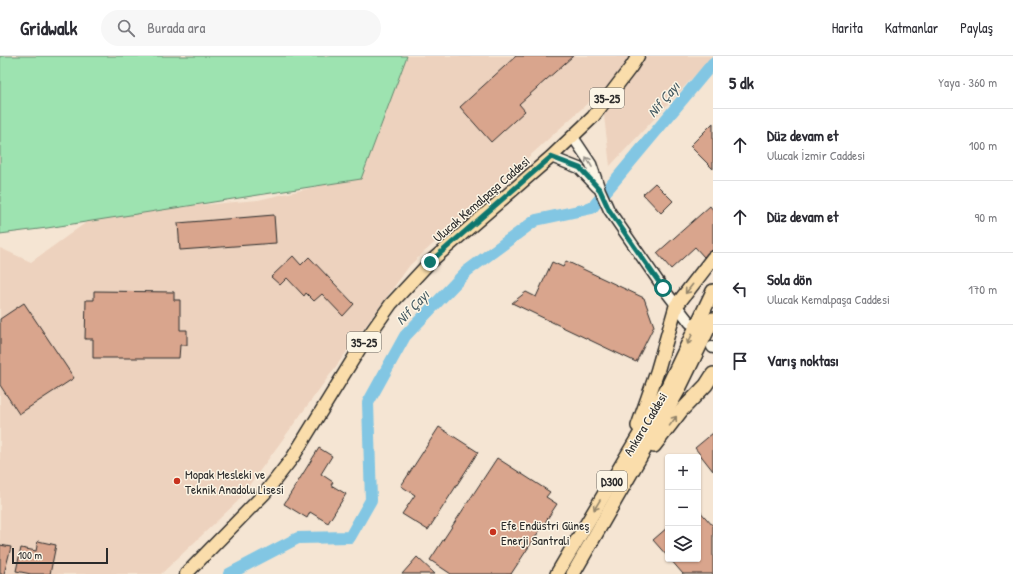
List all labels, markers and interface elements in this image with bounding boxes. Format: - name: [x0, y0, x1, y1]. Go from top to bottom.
- search box: [101, 10, 381, 46]
- text: Gridwalk: [20, 15, 77, 41]
- icon: search: [115, 17, 137, 39]
- text: Burada ara: [147, 17, 205, 38]
- text: Harita: [832, 18, 863, 37]
- text: Katmanlar: [885, 18, 938, 37]
- text: Paylaş: [960, 18, 993, 37]
- text: 5 dk: [729, 71, 754, 94]
- text: Yaya · 360 m: [938, 73, 997, 91]
- water label: Nif Çayı: [643, 77, 685, 121]
- road number: 35-25: [590, 88, 624, 108]
- text: Düz devam et: [767, 125, 838, 146]
- icon: ahead: [729, 134, 751, 156]
- text: 100 m: [969, 136, 997, 154]
- text: Ulucak İzmir Caddesi: [767, 146, 865, 164]
- street label: Ulucak Kemalpaşa Caddesi: [429, 152, 533, 246]
- one-way arrow: [585, 156, 593, 168]
- icon: ahead: [729, 206, 751, 228]
- text: Düz devam et: [767, 206, 838, 227]
- text: 90 m: [975, 208, 997, 226]
- route end: [421, 253, 439, 271]
- text: Sola dön: [767, 269, 812, 290]
- icon: left: [729, 278, 751, 300]
- route start: [654, 279, 672, 297]
- text: 170 m: [968, 280, 997, 298]
- one-way arrow: [684, 284, 693, 295]
- water label: Nif Çayı: [391, 285, 434, 329]
- text: Ulucak Kemalpaşa Caddesi: [767, 290, 890, 308]
- road number: 35-25: [347, 332, 381, 352]
- one-way arrow: [686, 333, 693, 345]
- icon: arrive: [729, 350, 751, 372]
- text: Varış noktası: [767, 350, 839, 371]
- street label: Ankara Caddesi: [619, 389, 671, 459]
- one-way arrow: [669, 416, 677, 427]
- map controls: [665, 454, 701, 562]
- button: +: [665, 454, 701, 490]
- place label: Mopak Mesleki ve Teknik Anadolu Lisesi: [185, 465, 284, 498]
- road number: D300: [597, 471, 627, 491]
- marker: Mopak Mesleki ve Teknik Anadolu Lisesi: [172, 476, 182, 486]
- button: −: [665, 490, 701, 526]
- one-way arrow: [592, 499, 600, 511]
- place label: Efe Endüstri Güneş Enerji Santrali: [501, 516, 589, 549]
- button: layers: [665, 526, 701, 562]
- marker: Efe Endüstri Güneş Enerji Santrali: [488, 527, 498, 537]
- scale bar: [12, 546, 108, 565]
- text: 100 m: [18, 548, 42, 562]

